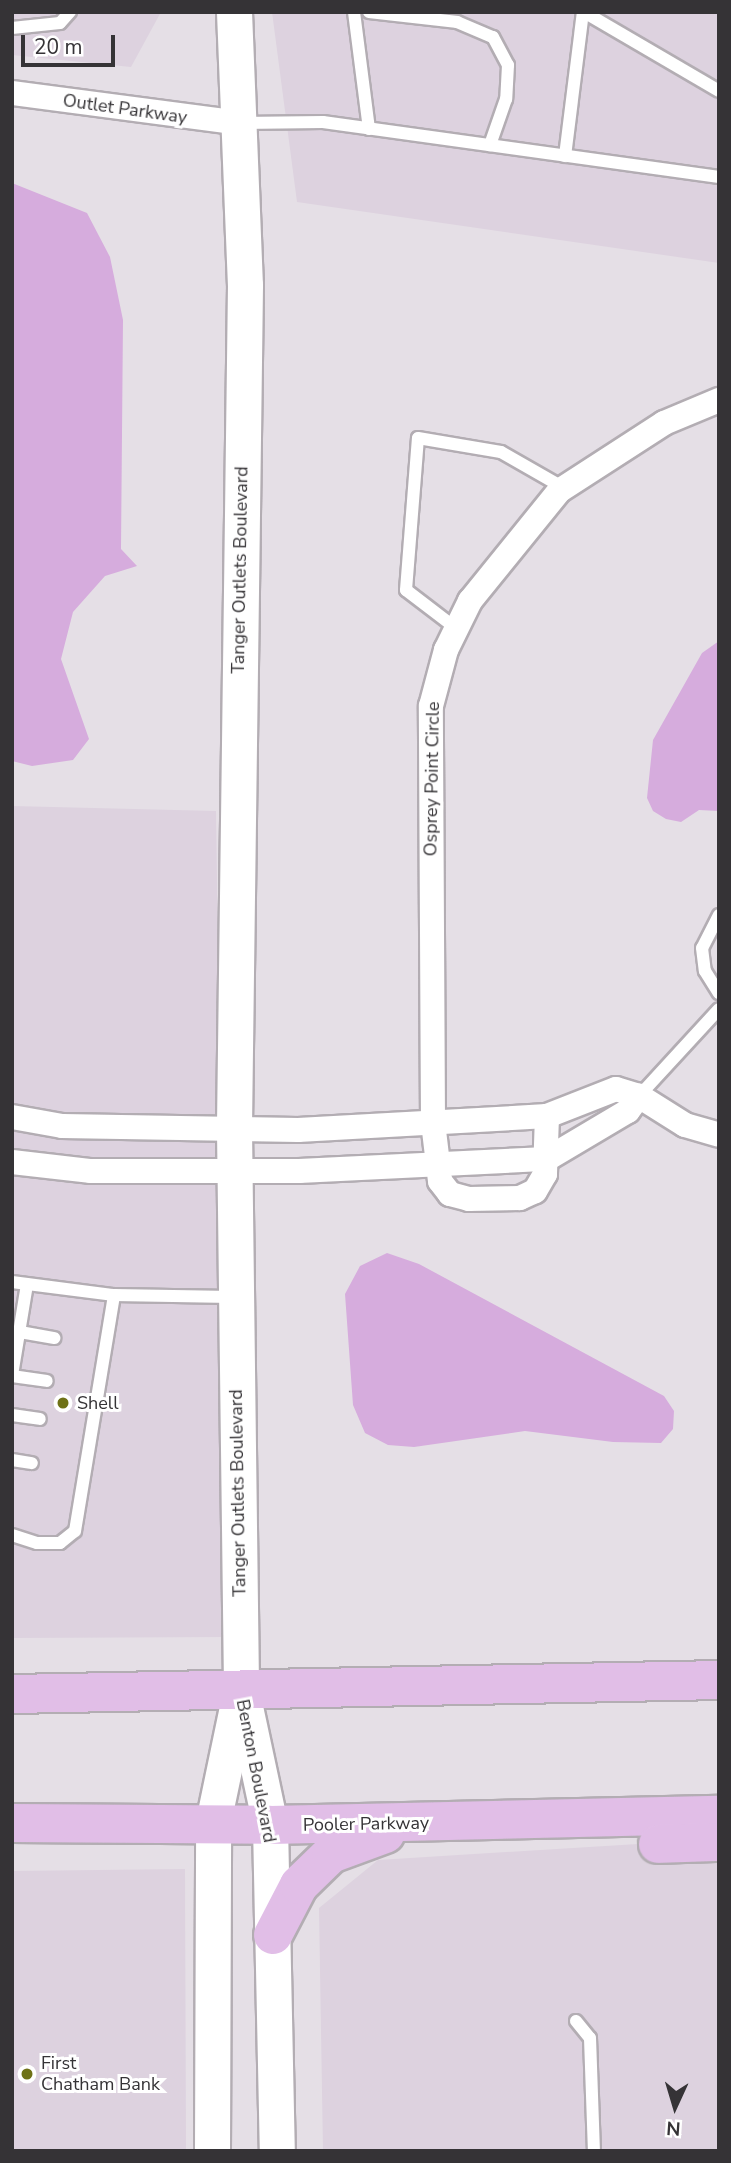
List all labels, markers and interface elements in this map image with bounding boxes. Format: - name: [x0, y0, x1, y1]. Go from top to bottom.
- scale bar: [24, 21, 119, 65]
- text: 20 m: [34, 33, 83, 61]
- street label: Outlet Parkway: [61, 90, 189, 128]
- street label: Tanger Outlets Boulevard: [227, 466, 253, 674]
- street label: Osprey Point Circle: [420, 701, 444, 857]
- street label: Tanger Outlets Boulevard: [225, 1389, 251, 1597]
- place label: Shell: [77, 1392, 119, 1414]
- marker: Shell: [55, 1395, 71, 1411]
- street label: Benton Boulevard: [232, 1698, 280, 1844]
- street label: Pooler Parkway: [303, 1812, 429, 1836]
- place label: First Chatham Bank: [41, 2053, 160, 2096]
- marker: First Chatham Bank: [19, 2066, 35, 2082]
- north arrow: [640, 2072, 710, 2142]
- text: N: [666, 2114, 682, 2141]

